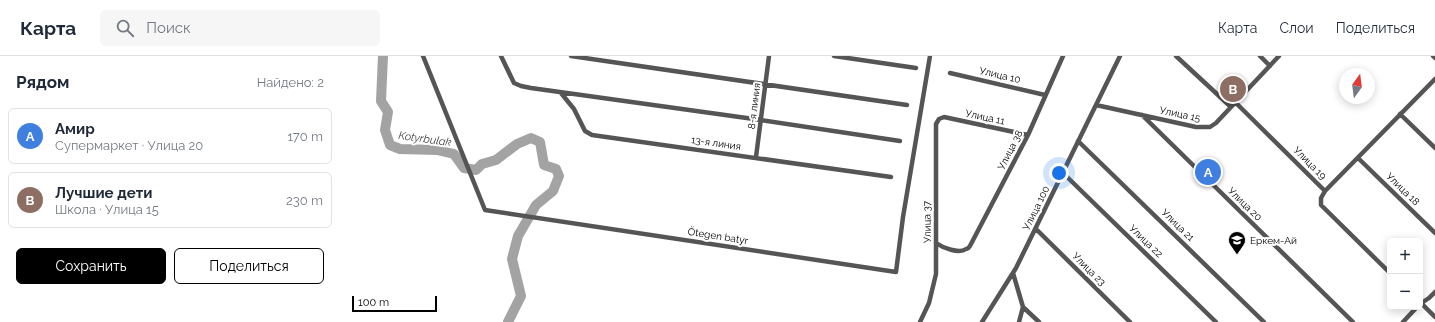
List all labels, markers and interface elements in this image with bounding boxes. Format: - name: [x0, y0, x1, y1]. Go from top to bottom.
- search box: [100, 10, 380, 46]
- text: Карта: [20, 17, 76, 39]
- icon: search: [114, 17, 136, 39]
- text: Поиск: [146, 19, 191, 37]
- text: Карта: [1218, 20, 1257, 36]
- text: Слои: [1279, 20, 1314, 36]
- text: Поделиться: [1336, 20, 1415, 36]
- street label: Улица 10: [978, 65, 1022, 85]
- north arrow: [1339, 68, 1375, 104]
- text: Рядом: [16, 72, 69, 92]
- pin: B: [1220, 74, 1246, 104]
- text: Найдено: 2: [257, 75, 324, 90]
- street label: 8-я линия: [746, 82, 762, 130]
- street label: Улица 15: [1159, 104, 1202, 124]
- street label: Улица 11: [964, 107, 1006, 127]
- text: Амир: [55, 120, 95, 138]
- street label: Улица 38: [995, 128, 1025, 172]
- text: A: [26, 129, 34, 144]
- text: 170 m: [287, 129, 323, 144]
- water label: Kotyrbulak: [398, 129, 452, 149]
- street label: 13-я линия: [690, 134, 742, 152]
- text: Супермаркет · Улица 20: [55, 138, 203, 153]
- street label: Улица 19: [1291, 144, 1329, 182]
- pin: A: [1195, 157, 1221, 187]
- your location: [1049, 163, 1069, 183]
- street label: Улица 18: [1384, 171, 1422, 208]
- text: Лучшие дети: [55, 184, 152, 202]
- street label: Улица 100: [1021, 184, 1051, 232]
- street label: Улица 20: [1226, 185, 1264, 223]
- text: B: [26, 193, 34, 208]
- text: 230 m: [286, 193, 323, 208]
- street label: Улица 37: [921, 200, 933, 243]
- text: Школа · Улица 15: [55, 202, 159, 217]
- street label: Улица 21: [1159, 207, 1197, 244]
- street label: Улица 22: [1127, 222, 1165, 260]
- street label: Ötegen batyr: [687, 226, 749, 246]
- school or university icon: Еркем-Ай: [1227, 230, 1247, 255]
- place label: Еркем-Ай: [1250, 235, 1297, 246]
- map controls: [1387, 238, 1423, 310]
- button: +: [1387, 238, 1423, 274]
- button: Сохранить: [16, 248, 166, 284]
- button: Поделиться: [174, 248, 324, 284]
- street label: Улица 23: [1070, 250, 1108, 288]
- button: −: [1387, 274, 1423, 310]
- scale bar: [352, 294, 437, 313]
- text: 100 m: [358, 296, 389, 309]

